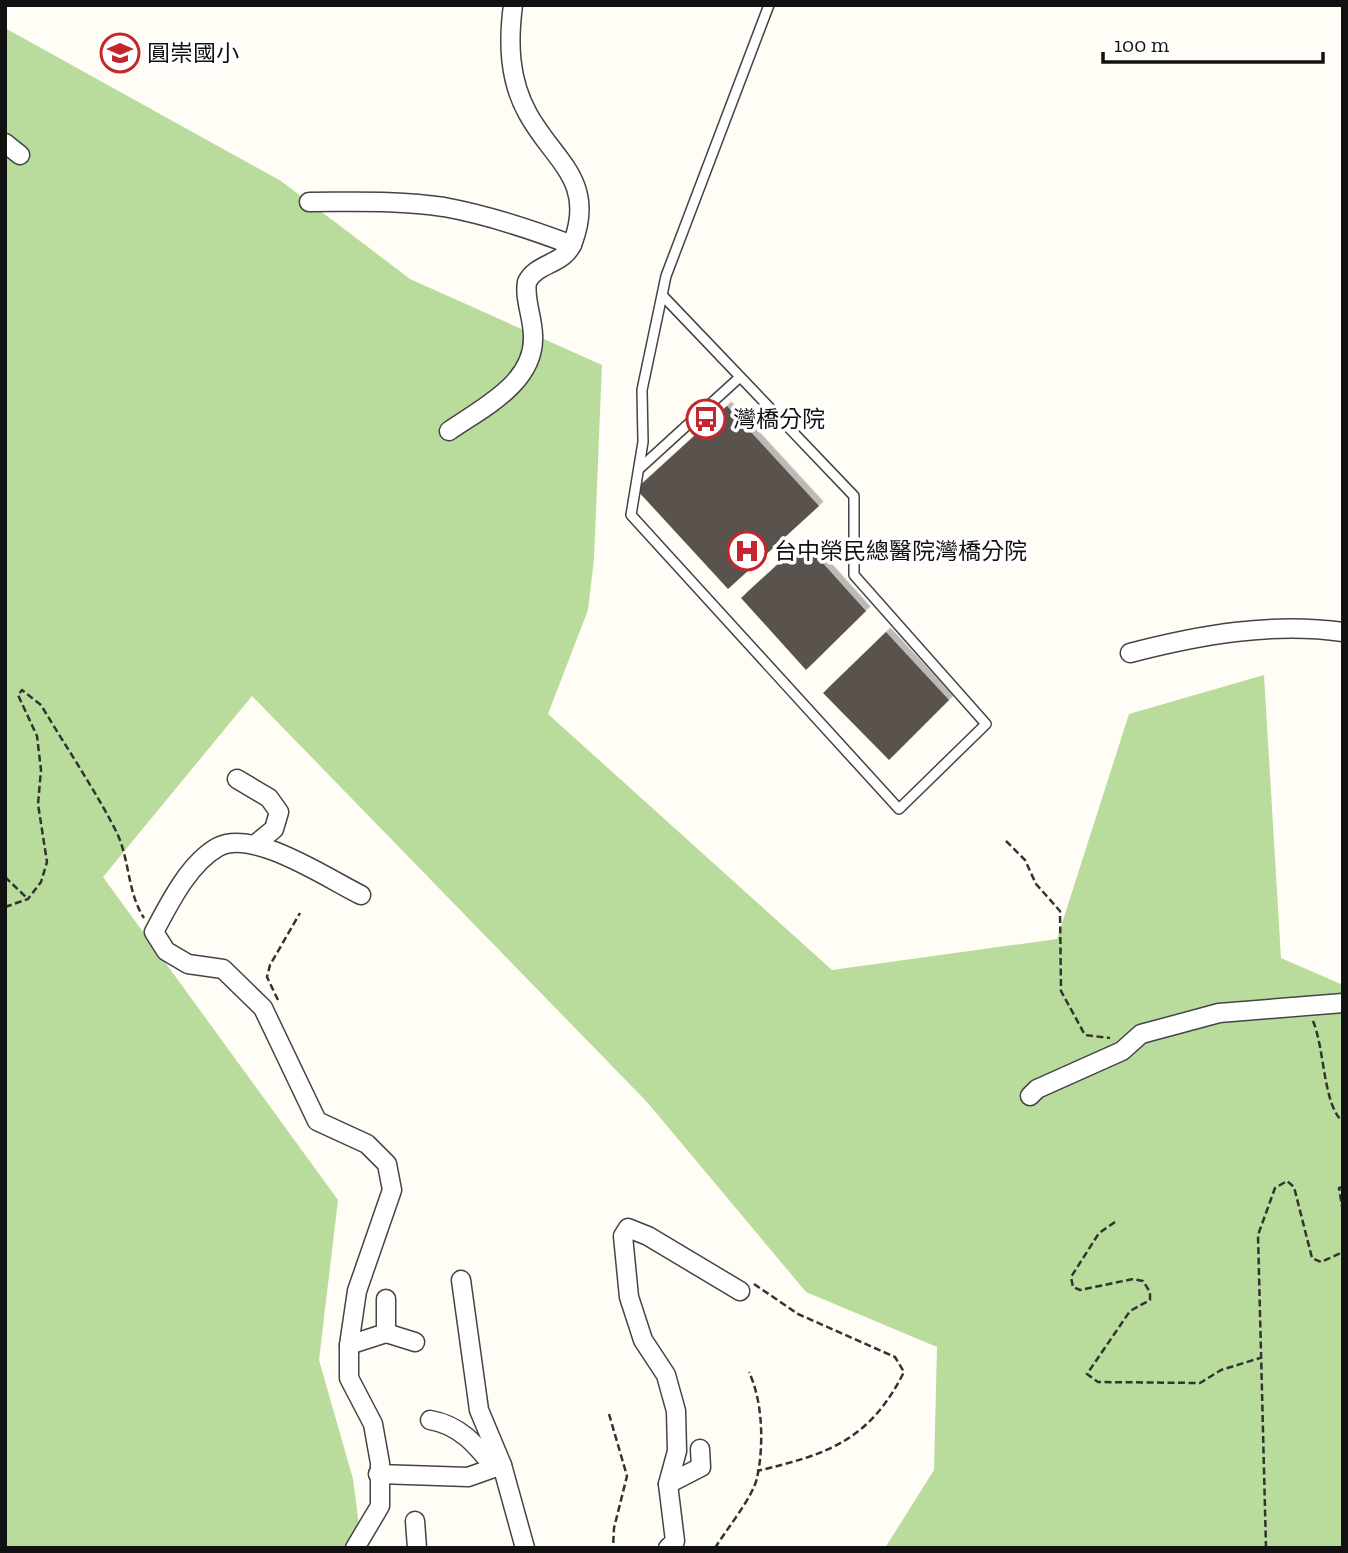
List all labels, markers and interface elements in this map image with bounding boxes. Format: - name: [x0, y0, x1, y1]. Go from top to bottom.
- scale bar: [1103, 21, 1324, 65]
- school or university icon: 圓崇國小: [99, 32, 141, 74]
- text: 100 m: [1114, 32, 1169, 57]
- place label: 圓崇國小: [147, 39, 239, 67]
- bus stop icon: 灣橋分院: [685, 398, 727, 440]
- place label: 灣橋分院: [733, 405, 825, 433]
- hospital icon: 台中榮民總醫院灣橋分院: [726, 530, 768, 572]
- place label: 台中榮民總醫院灣橋分院: [774, 537, 1027, 565]

